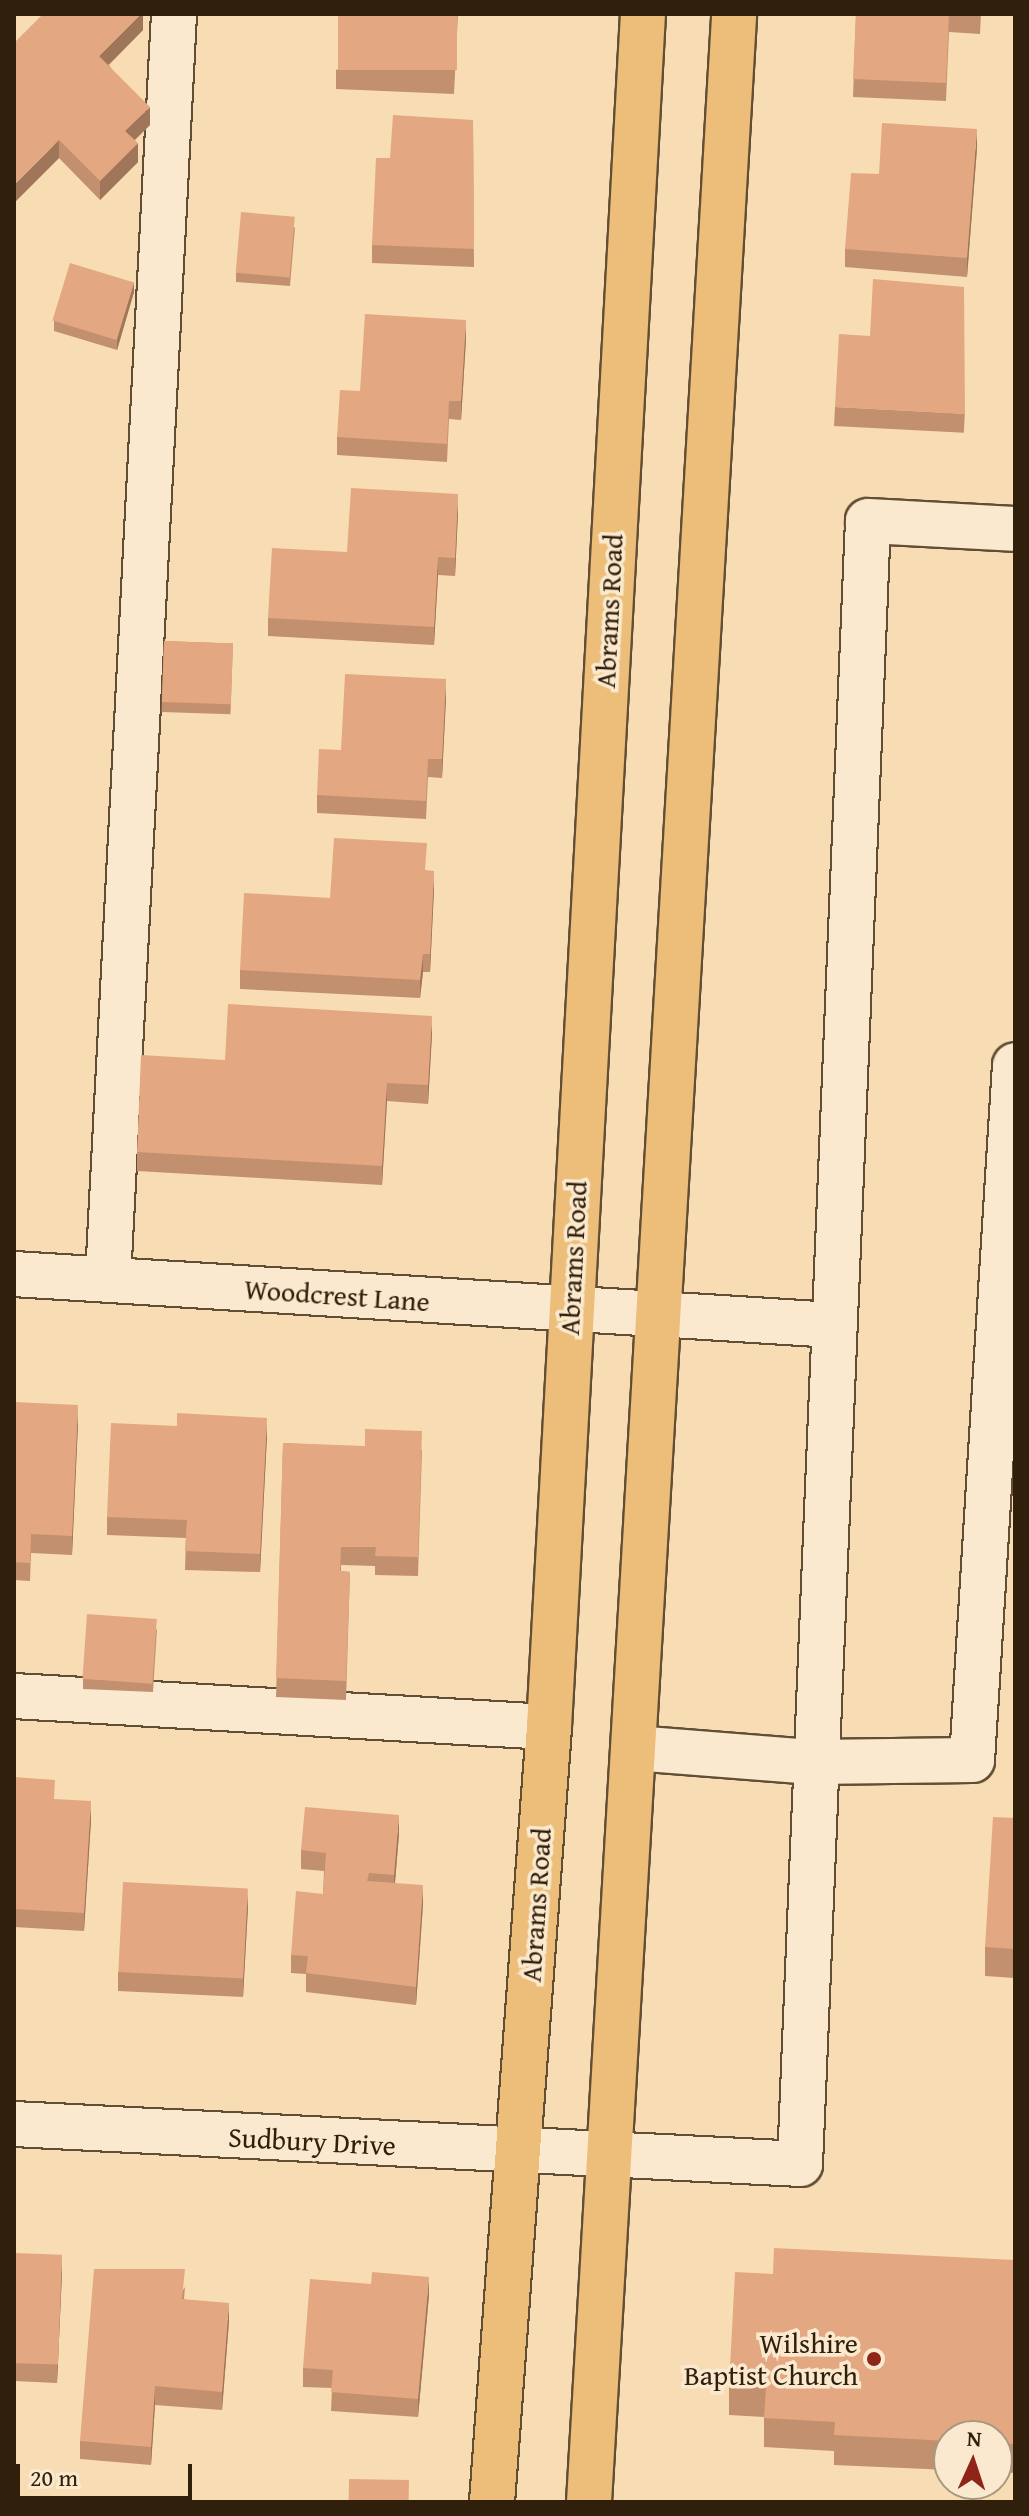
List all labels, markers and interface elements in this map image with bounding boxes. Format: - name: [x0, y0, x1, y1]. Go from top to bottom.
- street label: Abrams Road: [588, 533, 630, 689]
- street label: Abrams Road: [552, 1180, 594, 1336]
- street label: Woodcrest Lane: [243, 1272, 431, 1318]
- street label: Abrams Road: [514, 1827, 558, 1983]
- street label: Sudbury Drive: [227, 2120, 397, 2162]
- place label: Wilshire Baptist Church: [684, 2326, 858, 2392]
- marker: Wilshire Baptist Church: [865, 2350, 883, 2368]
- north arrow: [933, 2420, 1013, 2500]
- text: N: [966, 2422, 982, 2454]
- scale bar: [20, 2448, 196, 2498]
- text: 20 m: [30, 2460, 78, 2495]

